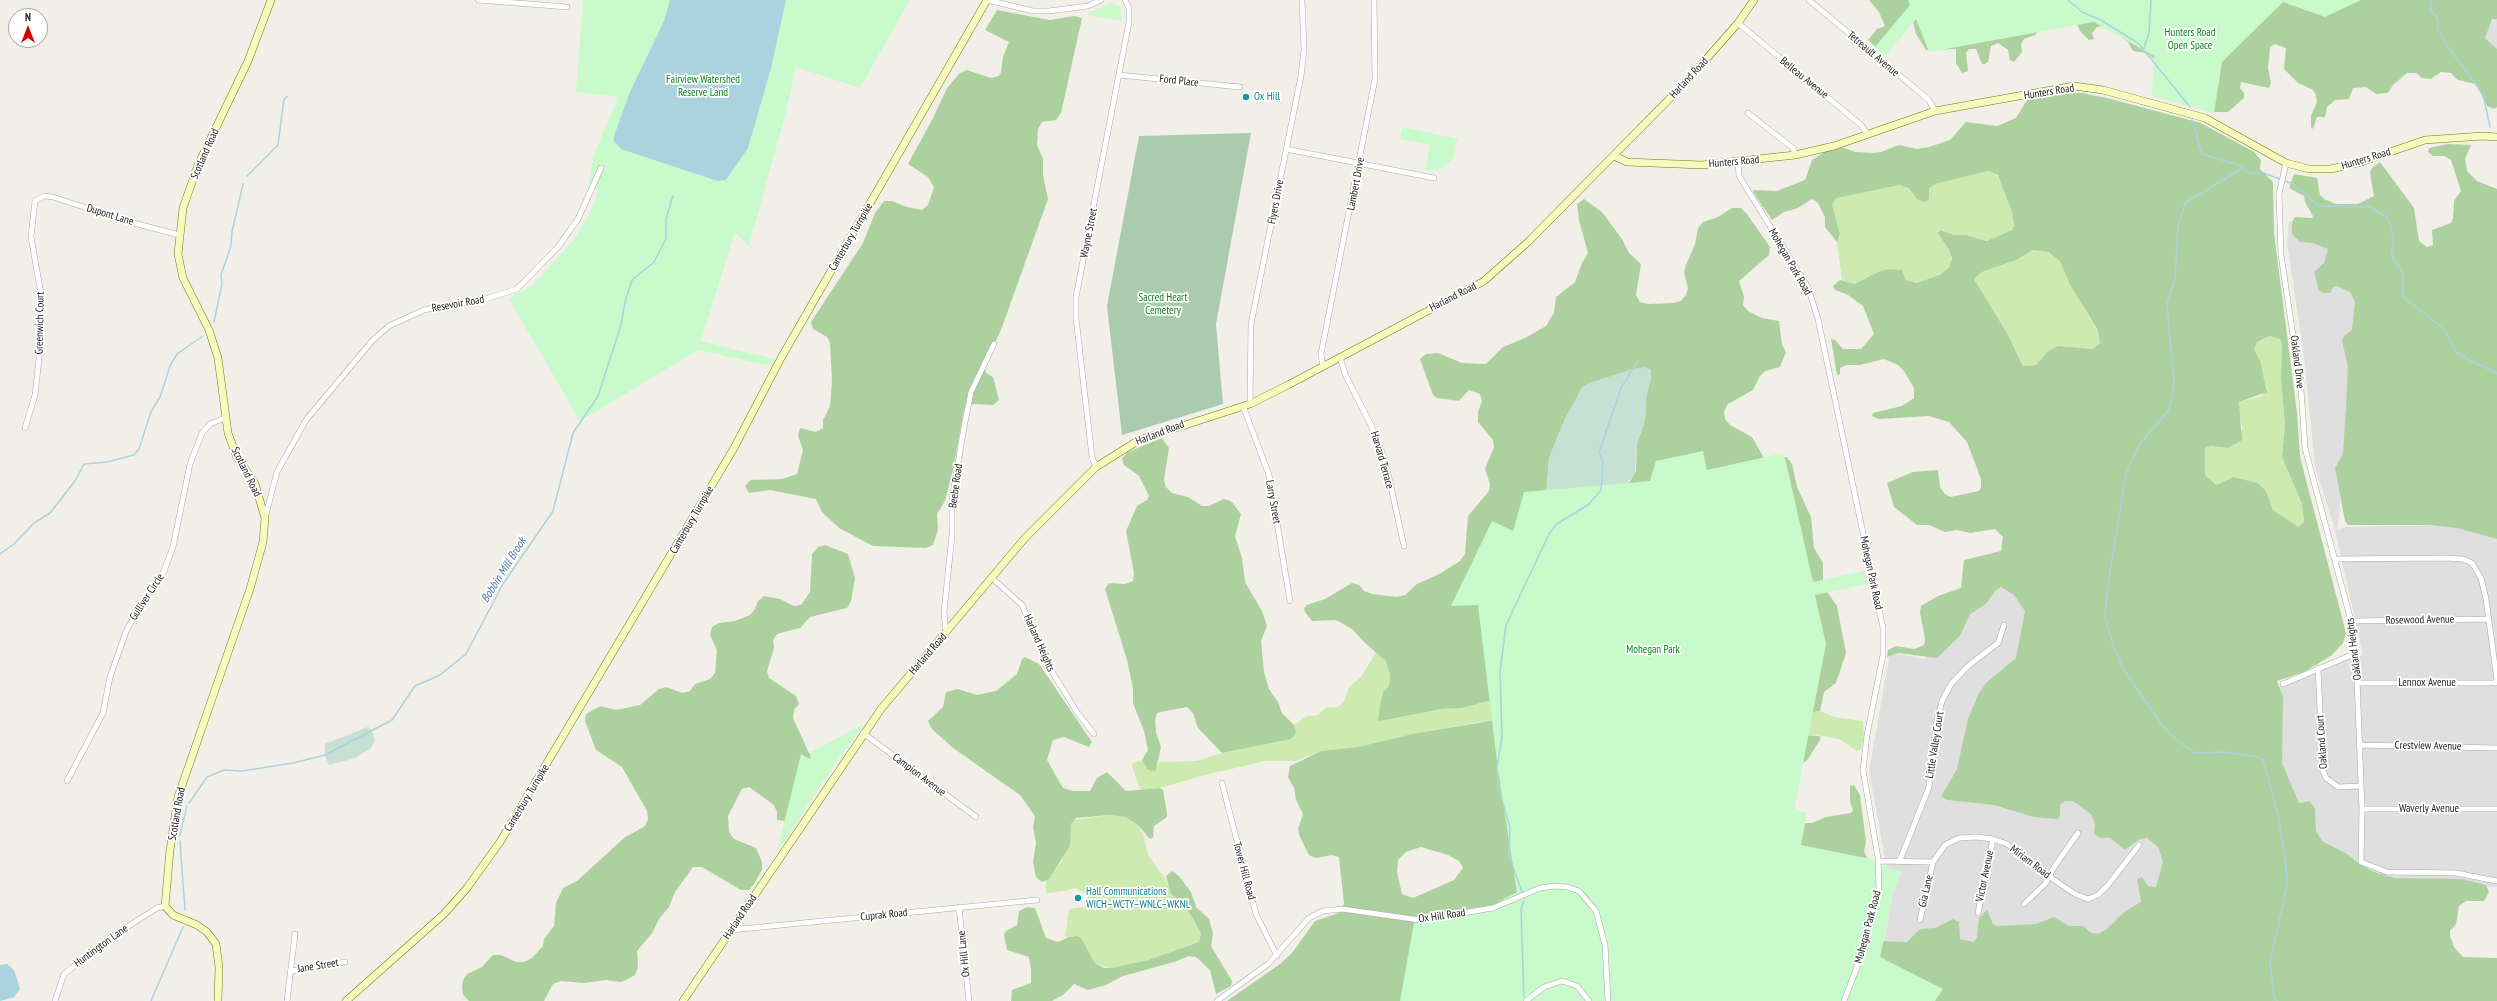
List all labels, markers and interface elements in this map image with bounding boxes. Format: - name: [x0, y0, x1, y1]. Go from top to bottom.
- north arrow: [8, 8, 48, 48]
- text: N: [25, 10, 31, 24]
- park label: Hunters Road Open Space: [2165, 26, 2215, 52]
- street label: Tetreault Avenue: [1844, 28, 1902, 80]
- street label: Belleau Avenue: [1777, 54, 1831, 102]
- street label: Harland Road: [1667, 55, 1711, 101]
- street label: Ford Place: [1159, 72, 1199, 90]
- park label: Fairview Watershed Reserve Land: [666, 73, 740, 99]
- street label: Hunters Road: [2023, 82, 2075, 102]
- place label: Ox Hill: [1254, 90, 1280, 104]
- marker: Ox Hill: [1241, 92, 1251, 102]
- street label: Scotland Road: [188, 127, 222, 181]
- street label: Hunters Road: [2340, 145, 2392, 173]
- street label: Hunters Road: [1708, 153, 1760, 171]
- street label: Lambert Drive: [1344, 156, 1368, 212]
- street label: Flyers Drive: [1265, 179, 1287, 225]
- street label: Canterbury Turnpike: [826, 201, 876, 273]
- street label: Dupont Lane: [85, 202, 135, 228]
- street label: Wayne Street: [1078, 207, 1100, 259]
- street label: Mohegan Park Road: [1766, 226, 1814, 298]
- street label: Harland Road: [1427, 280, 1479, 314]
- park label: Sacred Heart Cemetery: [1139, 291, 1187, 317]
- street label: Greenwich Court: [33, 292, 47, 354]
- street label: Resevoir Road: [431, 293, 485, 315]
- street label: Oakland Drive: [2287, 335, 2307, 389]
- street label: Harland Road: [1134, 418, 1186, 448]
- street label: Harvard Terrace: [1368, 430, 1396, 490]
- street label: Scotland Road: [228, 445, 264, 499]
- street label: Beebe Road: [946, 463, 966, 509]
- street label: Larry Street: [1263, 479, 1283, 525]
- street label: Canterbury Turnpike: [667, 484, 717, 556]
- water label: Bobbin Mill Brook: [478, 535, 530, 605]
- street label: Mohegan Park Road: [1857, 535, 1885, 611]
- street label: Gulliver Circle: [127, 571, 167, 623]
- street label: Harland Heights: [1020, 612, 1058, 674]
- street label: Rosewood Avenue: [2386, 613, 2454, 627]
- street label: Oakland Heights: [2344, 617, 2364, 681]
- street label: Harland Road: [906, 630, 950, 678]
- park label: Mohegan Park: [1626, 643, 1680, 657]
- street label: Lennox Avenue: [2398, 676, 2456, 690]
- street label: Little Valley Court: [1923, 710, 1947, 780]
- street label: Oakland Court: [2314, 715, 2330, 769]
- street label: Crestview Avenue: [2394, 739, 2462, 753]
- street label: Campion Avenue: [890, 751, 948, 799]
- street label: Canterbury Turnpike: [502, 762, 552, 834]
- street label: Scotland Road: [166, 786, 188, 842]
- street label: Waverly Avenue: [2399, 802, 2459, 816]
- street label: Tower Hill Road: [1230, 841, 1258, 901]
- street label: Miriam Road: [2007, 842, 2053, 882]
- street label: Victor Avenue: [1973, 849, 1997, 903]
- street label: Gia Lane: [1916, 874, 1936, 908]
- place label: Hall Communications WICH–WCTY–WNLC–WKNL: [1086, 885, 1190, 911]
- street label: Mohegan Park Road: [1852, 889, 1884, 965]
- street label: Harland Road: [720, 892, 760, 942]
- marker: Hall Communications WICH–WCTY–WNLC–WKNL: [1073, 893, 1083, 903]
- street label: Cuprak Road: [860, 906, 908, 924]
- street label: Ox Hill Road: [1418, 906, 1466, 926]
- street label: Huntington Lane: [71, 922, 131, 970]
- street label: Ox Hill Lane: [955, 930, 973, 978]
- street label: Jane Street: [296, 956, 340, 976]

